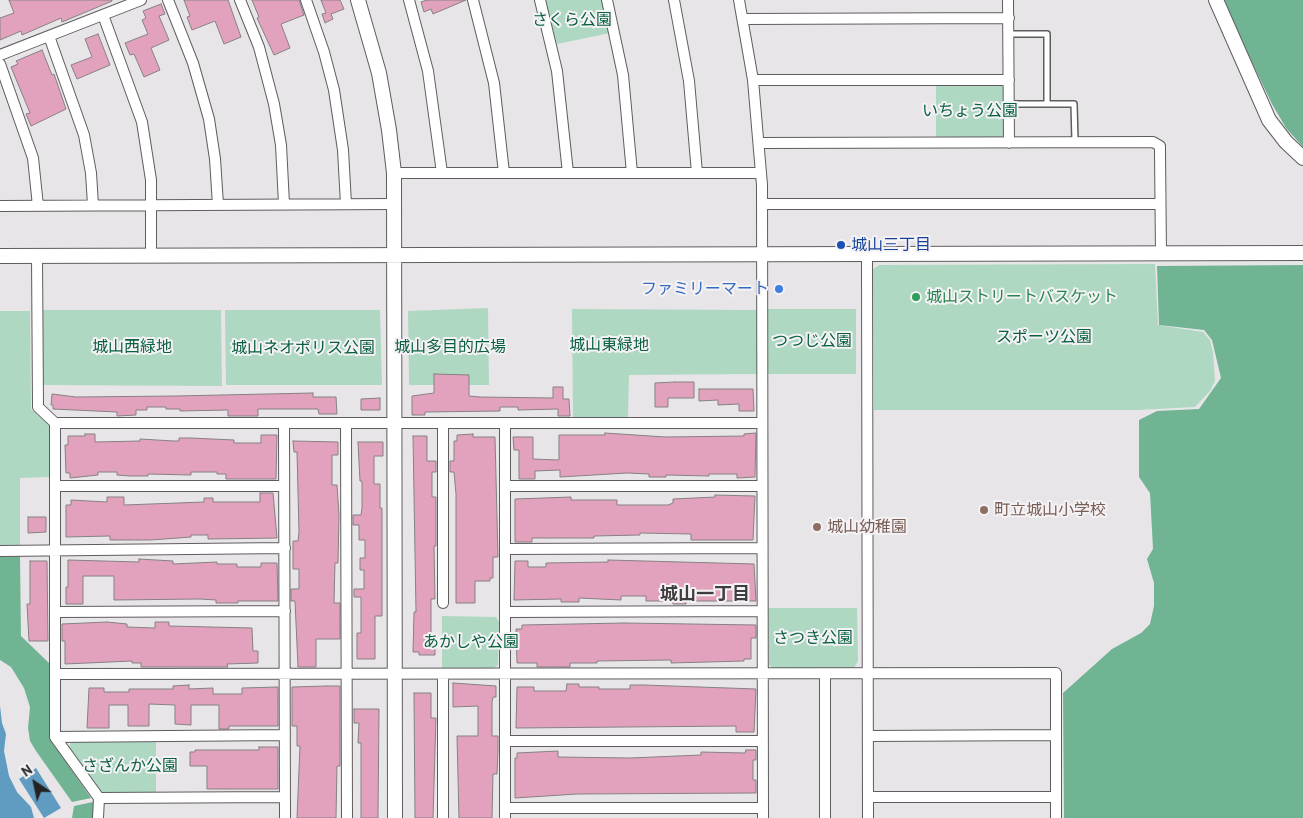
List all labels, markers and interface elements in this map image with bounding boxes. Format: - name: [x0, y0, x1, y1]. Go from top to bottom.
- park label: さくら公園: [532, 10, 612, 30]
- park label: いちょう公園: [922, 101, 1018, 121]
- place label: 城山三丁目: [851, 235, 931, 255]
- marker: 城山三丁目: [835, 239, 847, 251]
- place label: ファミリーマート: [641, 279, 769, 299]
- marker: ファミリーマート: [773, 283, 785, 295]
- place label: 城山ストリートバスケット: [926, 287, 1118, 307]
- marker: 城山ストリートバスケット: [910, 291, 922, 303]
- park label: スポーツ公園: [996, 327, 1092, 347]
- park label: つつじ公園: [772, 331, 852, 351]
- park label: 城山東緑地: [569, 335, 649, 355]
- park label: 城山西緑地: [92, 337, 172, 357]
- park label: 城山多目的広場: [394, 337, 506, 357]
- park label: 城山ネオポリス公園: [231, 338, 375, 358]
- place label: 町立城山小学校: [994, 500, 1106, 520]
- marker: 町立城山小学校: [978, 504, 990, 516]
- place label: 城山幼稚園: [827, 517, 907, 537]
- marker: 城山幼稚園: [811, 521, 823, 533]
- district label: 城山一丁目: [660, 584, 750, 606]
- park label: さつき公園: [773, 628, 853, 648]
- park label: あかしや公園: [423, 632, 519, 652]
- park label: さざんか公園: [82, 756, 178, 776]
- north arrow: [10, 758, 60, 808]
- text: N: [18, 761, 35, 781]

